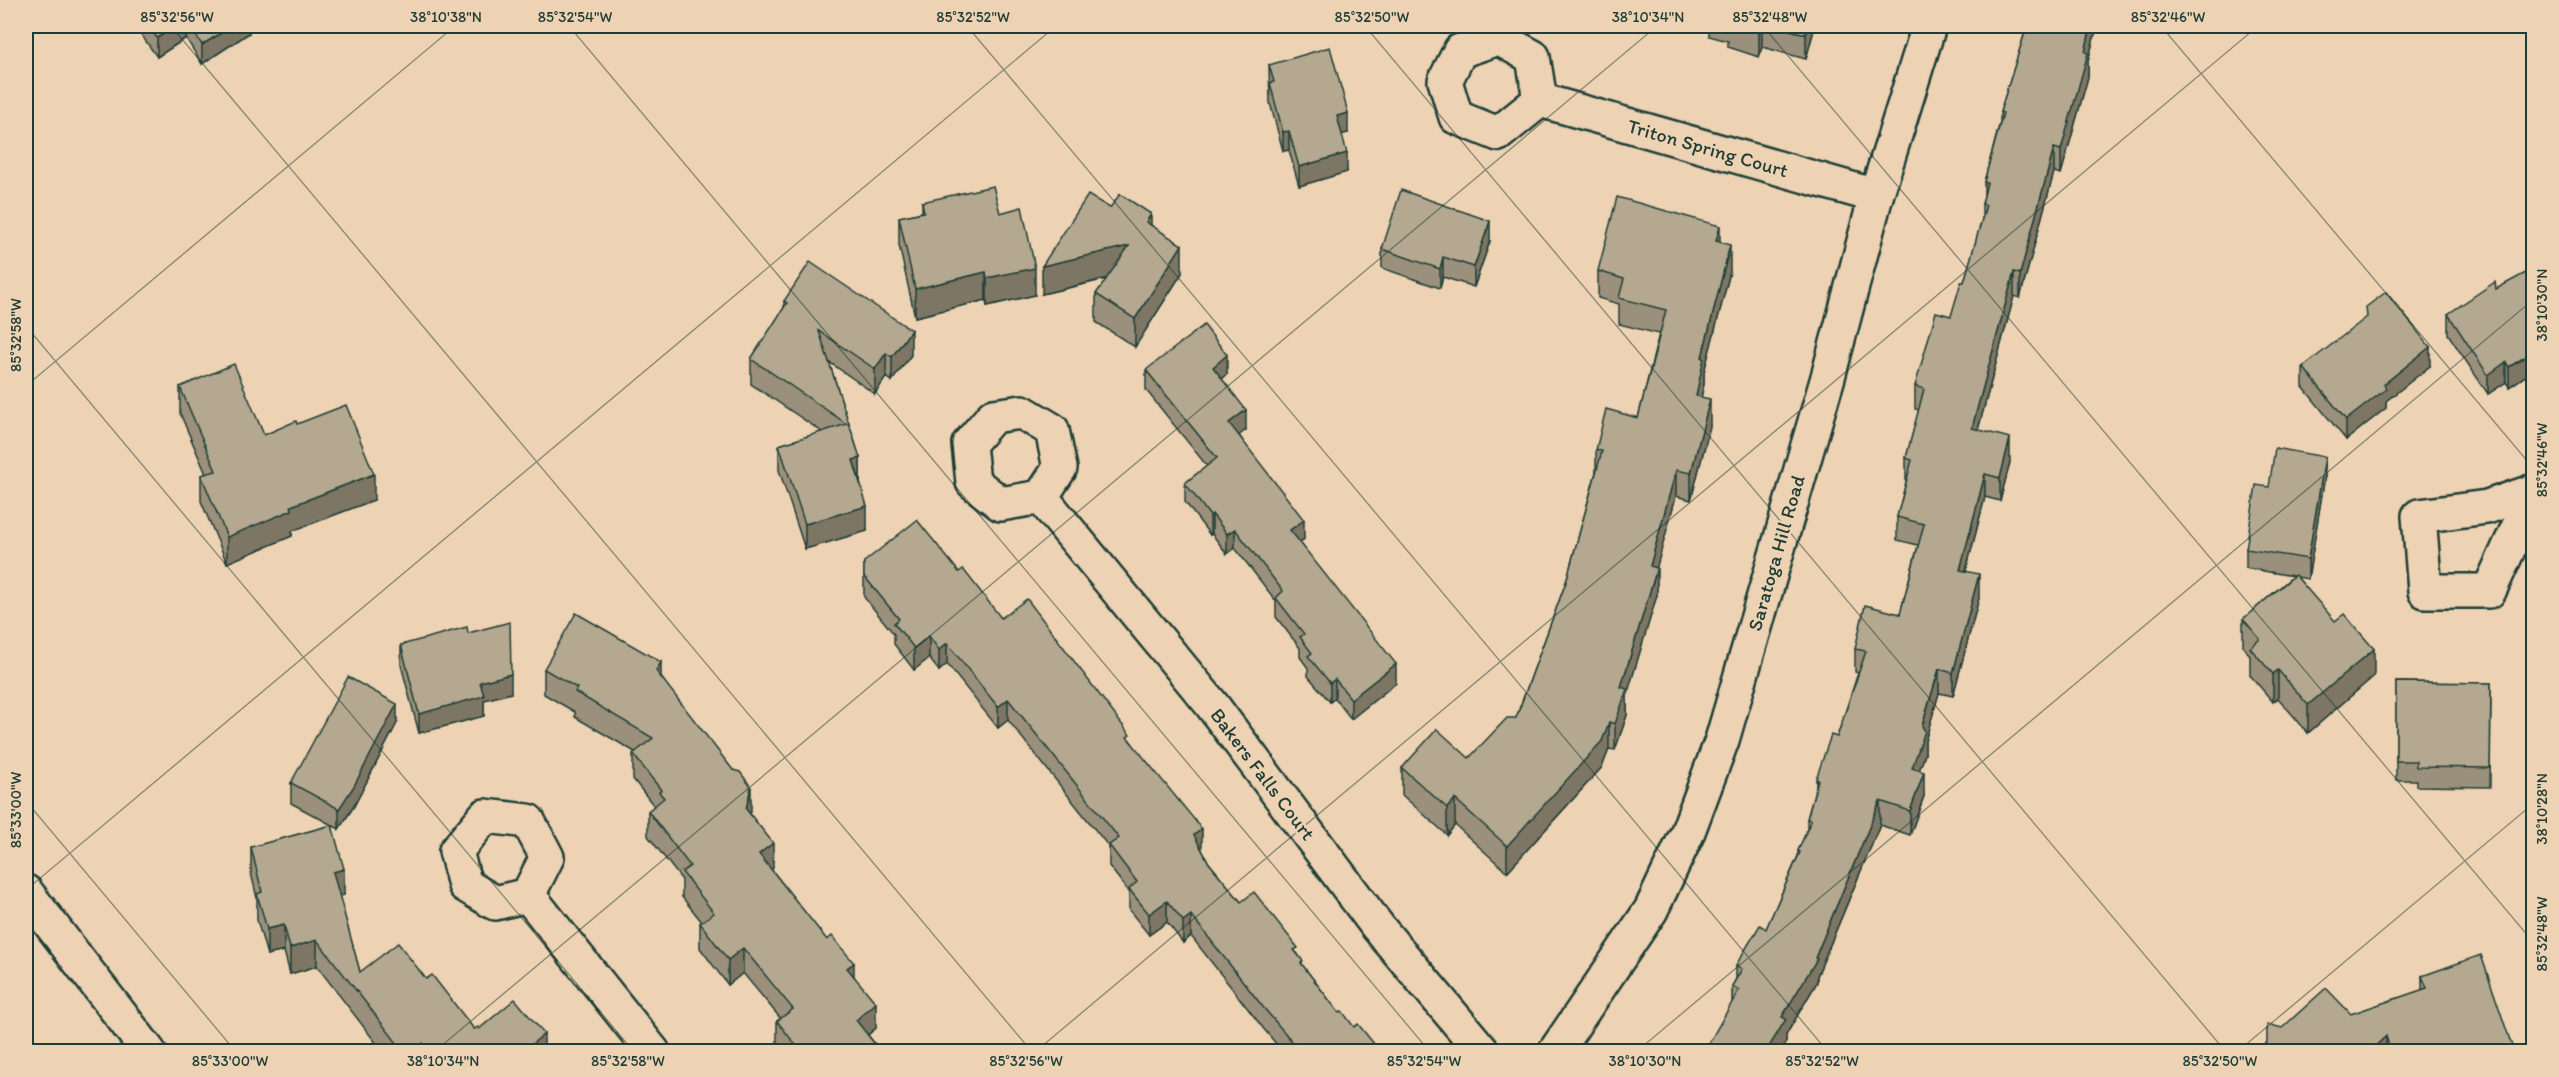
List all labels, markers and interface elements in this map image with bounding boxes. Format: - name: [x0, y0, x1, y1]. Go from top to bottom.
- text: 85°32'56"W: [140, 8, 214, 26]
- text: 38°10'38"N: [410, 8, 482, 26]
- text: 85°32'54"W: [538, 8, 612, 26]
- text: 85°32'52"W: [936, 8, 1010, 26]
- text: 85°32'50"W: [1335, 8, 1410, 26]
- text: 38°10'34"N: [1612, 8, 1684, 26]
- text: 85°32'48"W: [1733, 8, 1808, 26]
- text: 85°32'46"W: [2131, 8, 2205, 26]
- street label: Triton Spring Court: [1625, 114, 1791, 182]
- text: 38°10'30"N: [2533, 269, 2551, 341]
- text: 85°32'58"W: [7, 298, 25, 372]
- text: 85°32'46"W: [2533, 423, 2551, 497]
- street label: Saratoga Hill Road: [1742, 472, 1810, 634]
- street label: Bakers Falls Court: [1206, 703, 1321, 845]
- text: 85°33'00"W: [7, 772, 25, 848]
- text: 38°10'28"N: [2533, 773, 2551, 845]
- text: 85°32'48"W: [2533, 896, 2551, 971]
- text: 85°33'00"W: [192, 1052, 268, 1070]
- text: 38°10'34"N: [407, 1052, 479, 1070]
- text: 85°32'58"W: [591, 1052, 665, 1070]
- text: 85°32'56"W: [989, 1052, 1063, 1070]
- text: 85°32'54"W: [1387, 1052, 1461, 1070]
- text: 38°10'30"N: [1609, 1052, 1681, 1070]
- text: 85°32'52"W: [1785, 1052, 1859, 1070]
- text: 85°32'50"W: [2183, 1052, 2258, 1070]

